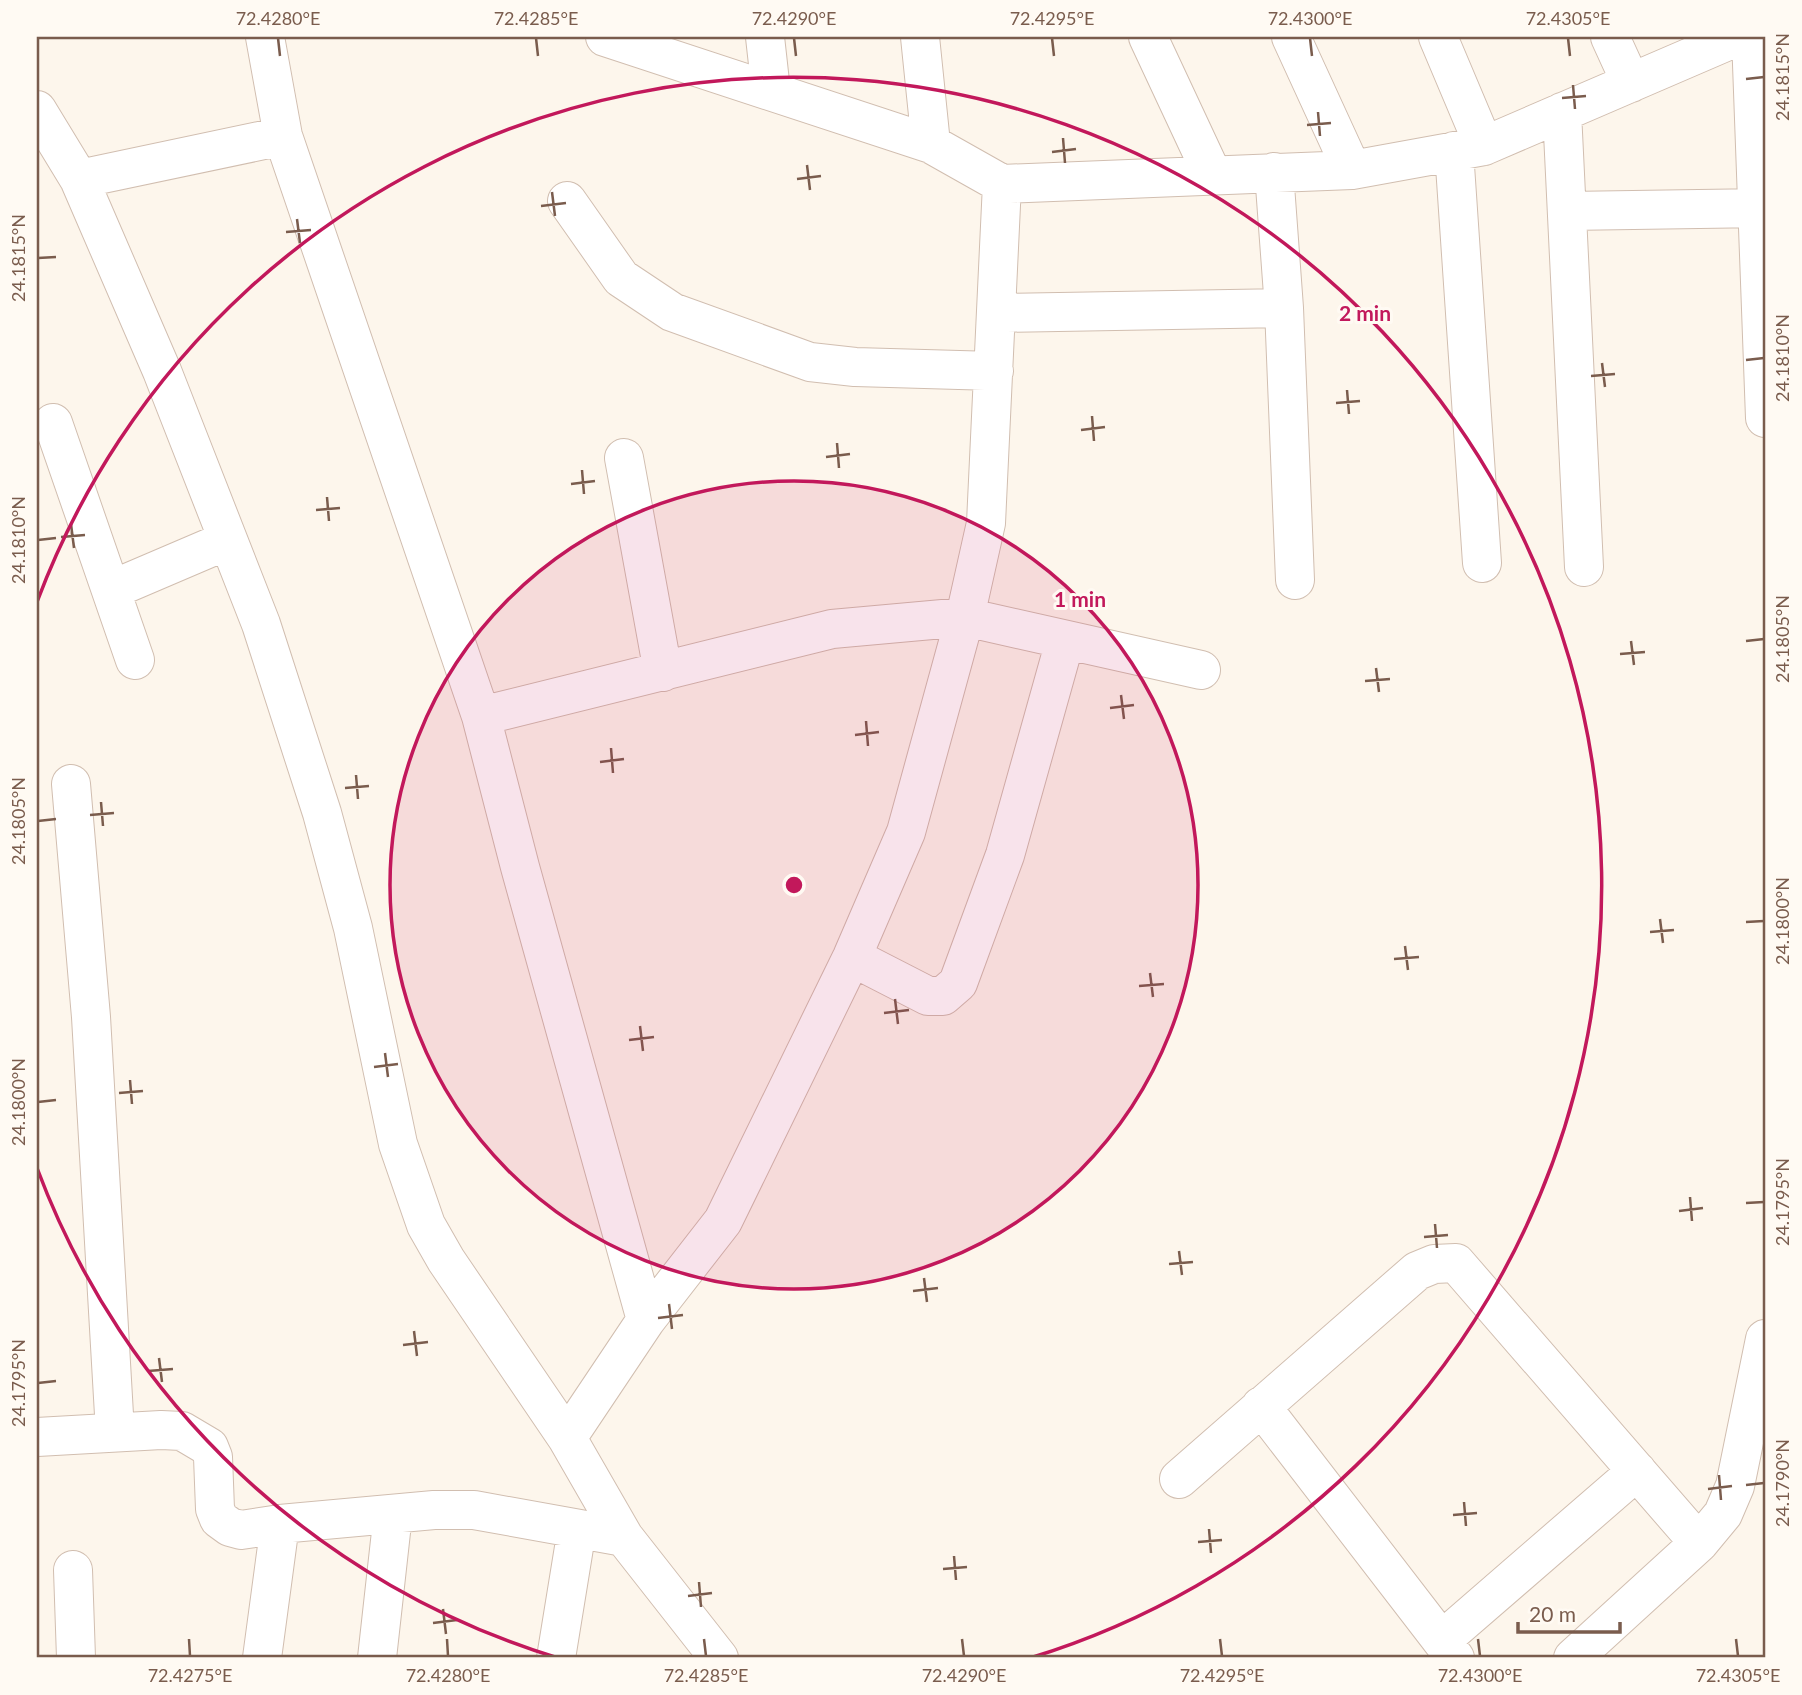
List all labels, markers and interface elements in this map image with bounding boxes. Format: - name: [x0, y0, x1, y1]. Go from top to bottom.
- text: 72.4280°E: [236, 7, 320, 29]
- text: 72.4285°E: [494, 7, 578, 29]
- text: 72.4290°E: [752, 7, 836, 29]
- text: 72.4295°E: [1010, 7, 1094, 29]
- text: 72.4300°E: [1268, 7, 1352, 29]
- text: 72.4305°E: [1526, 7, 1610, 29]
- text: 24.1815°N: [1771, 33, 1793, 121]
- text: 24.1815°N: [7, 214, 29, 302]
- text: 2 min: [1339, 300, 1391, 325]
- text: 24.1810°N: [1771, 314, 1793, 402]
- text: 24.1810°N: [7, 496, 29, 584]
- text: 1 min: [1054, 586, 1106, 611]
- text: 24.1805°N: [1771, 595, 1793, 683]
- text: 24.1805°N: [7, 777, 29, 865]
- centre of rings: [782, 873, 806, 897]
- text: 24.1800°N: [1771, 877, 1793, 965]
- text: 24.1800°N: [7, 1058, 29, 1146]
- text: 24.1795°N: [1771, 1158, 1793, 1246]
- text: 24.1795°N: [7, 1339, 29, 1427]
- text: 24.1790°N: [1771, 1439, 1793, 1527]
- scale bar: [1518, 1590, 1620, 1634]
- text: 20 m: [1529, 1601, 1576, 1626]
- text: 72.4275°E: [148, 1664, 232, 1686]
- text: 72.4280°E: [406, 1664, 490, 1686]
- text: 72.4285°E: [664, 1664, 748, 1686]
- text: 72.4290°E: [922, 1664, 1006, 1686]
- text: 72.4295°E: [1180, 1664, 1264, 1686]
- text: 72.4300°E: [1438, 1664, 1522, 1686]
- text: 72.4305°E: [1696, 1664, 1780, 1686]

